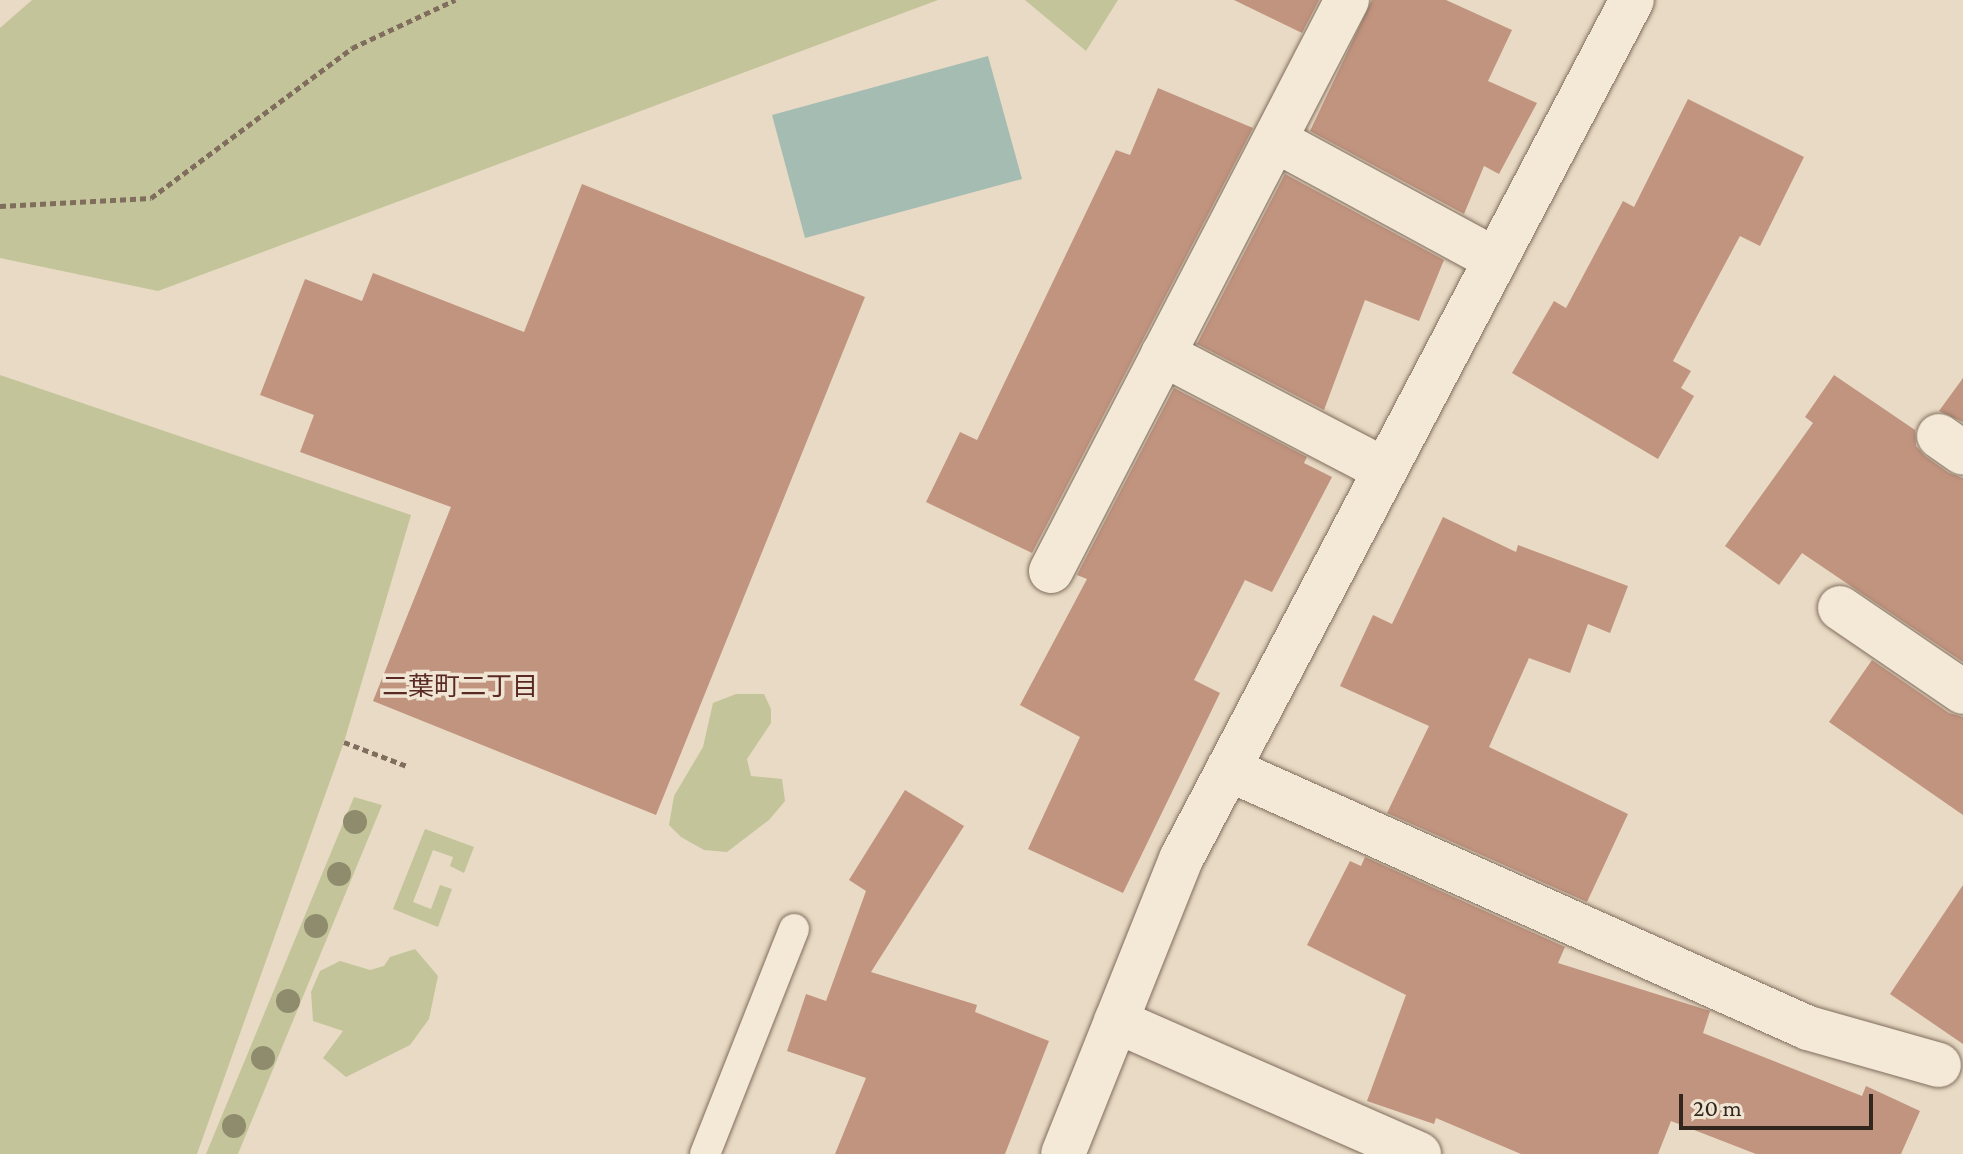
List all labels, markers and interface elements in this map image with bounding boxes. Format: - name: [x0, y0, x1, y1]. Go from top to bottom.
- district label: 二葉町二丁目: [382, 671, 538, 703]
- scale bar: [1683, 1078, 1877, 1128]
- text: 20 m: [1693, 1094, 1742, 1121]

